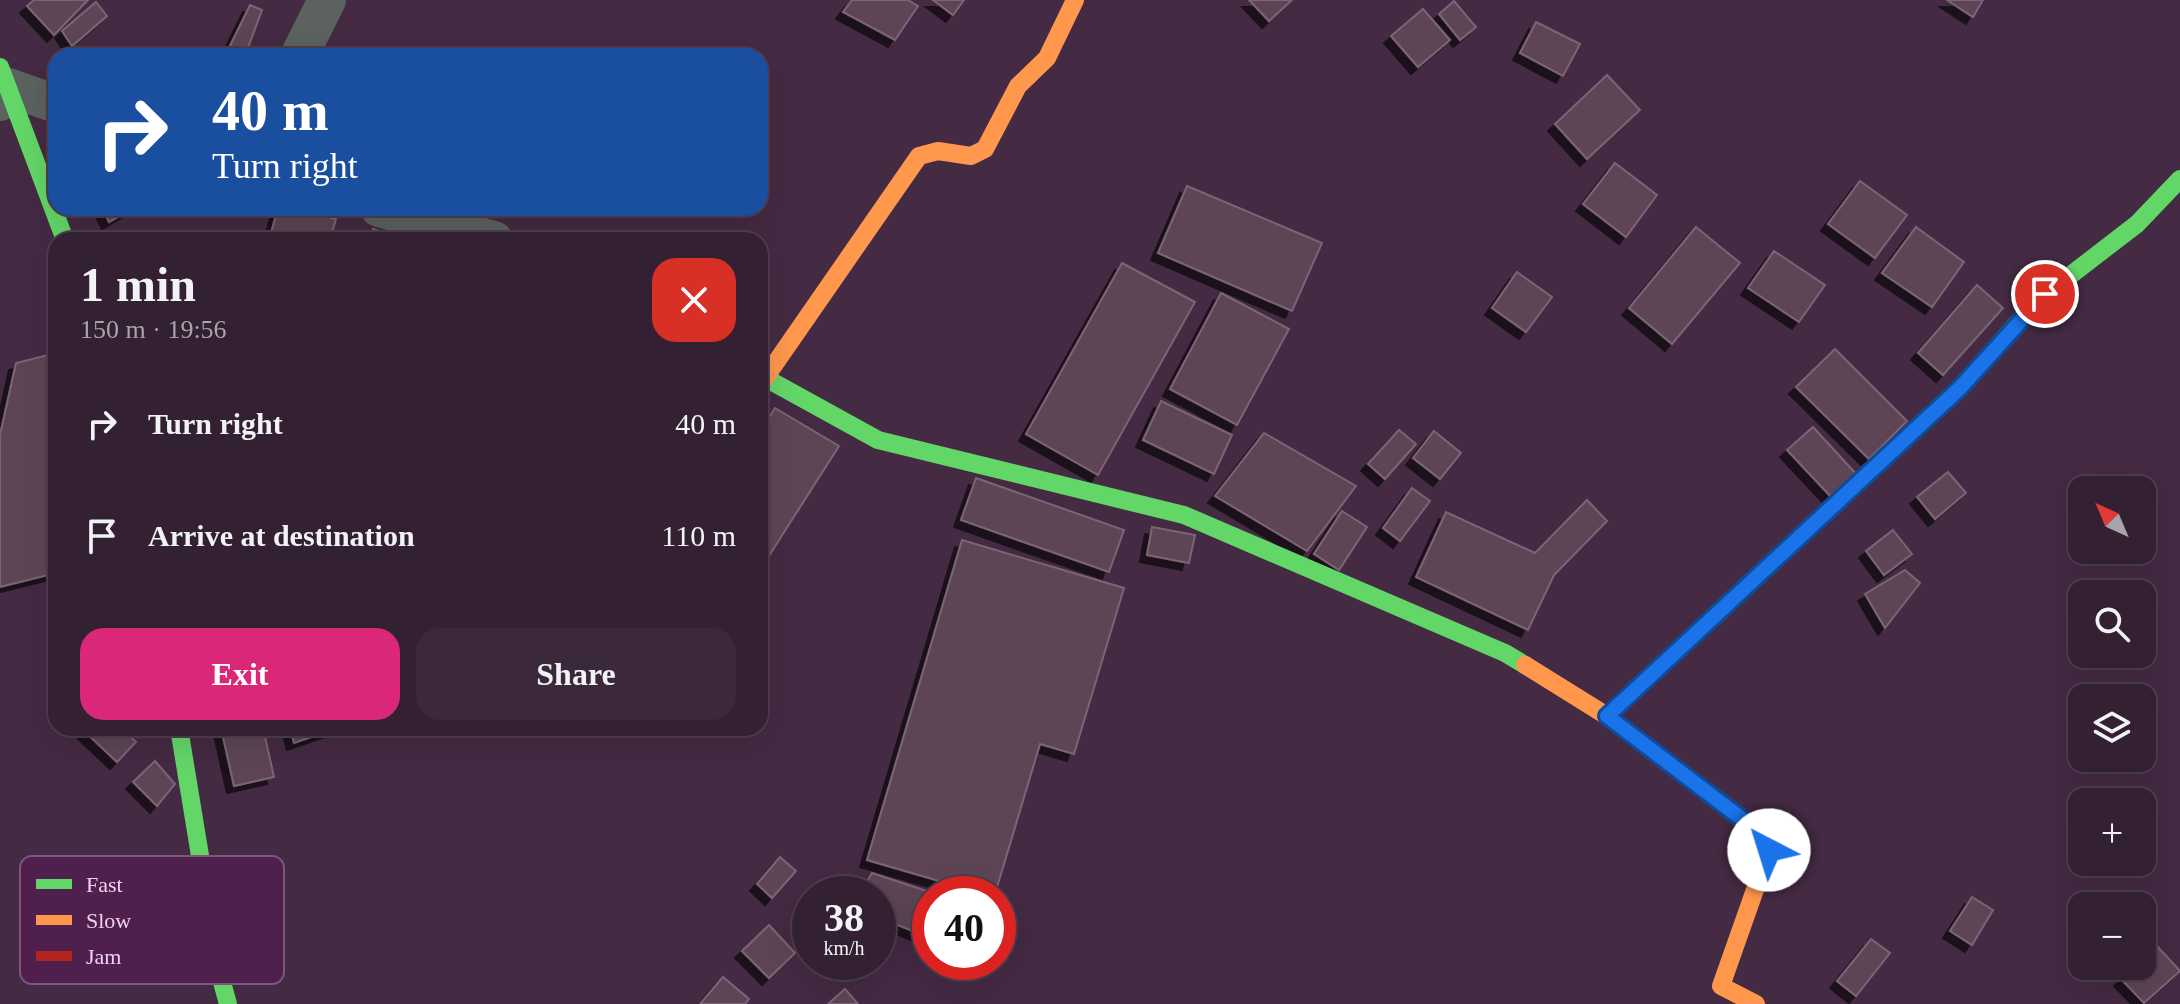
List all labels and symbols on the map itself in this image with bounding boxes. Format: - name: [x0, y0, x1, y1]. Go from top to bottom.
- pin: [2011, 260, 2079, 328]
- north arrow: [2068, 476, 2156, 564]
- position arrow: [1727, 808, 1811, 892]
- legend: [20, 856, 284, 984]
- text: Fast: [86, 872, 123, 897]
- speed limit sign: 40: [912, 876, 1016, 980]
- text: Slow: [86, 908, 131, 933]
- text: Jam: [86, 944, 121, 969]

